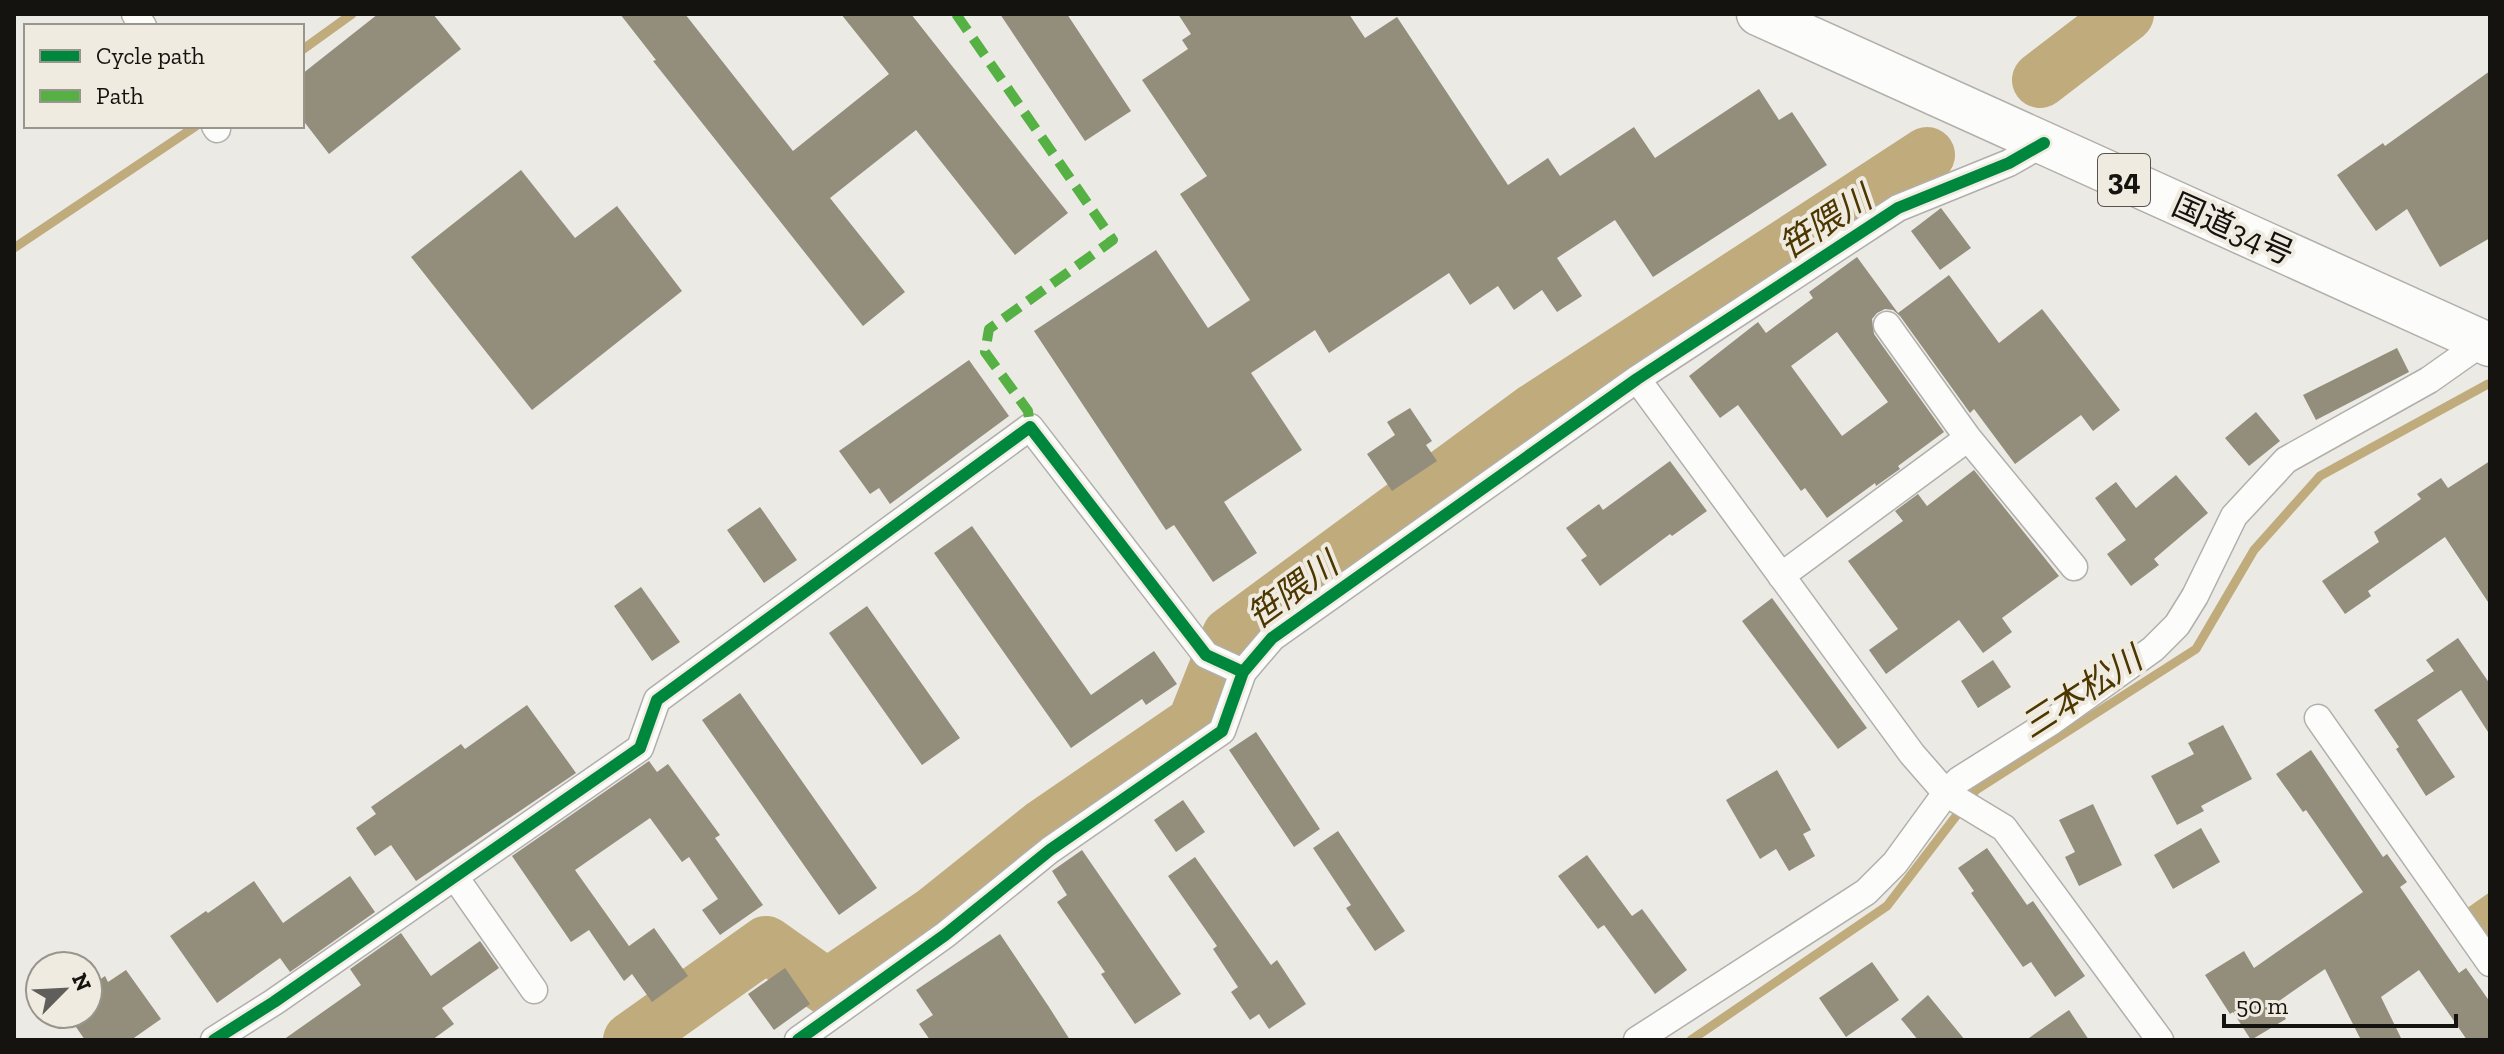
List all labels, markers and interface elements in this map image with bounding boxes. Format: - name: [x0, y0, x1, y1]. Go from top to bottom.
- legend: [24, 24, 304, 128]
- text: Cycle path: [96, 41, 205, 70]
- text: Path: [96, 81, 144, 110]
- road number: 34: [2098, 154, 2150, 206]
- water label: 笹隈川: [1771, 176, 1882, 267]
- street label: 国道34号: [2166, 185, 2300, 273]
- water label: 笹隈川: [1239, 542, 1348, 637]
- water label: 三本松川: [2013, 637, 2152, 747]
- north arrow: [24, 950, 104, 1030]
- text: N: [66, 969, 98, 995]
- scale bar: [2224, 978, 2456, 1028]
- text: 50 m: [2236, 991, 2289, 1020]

